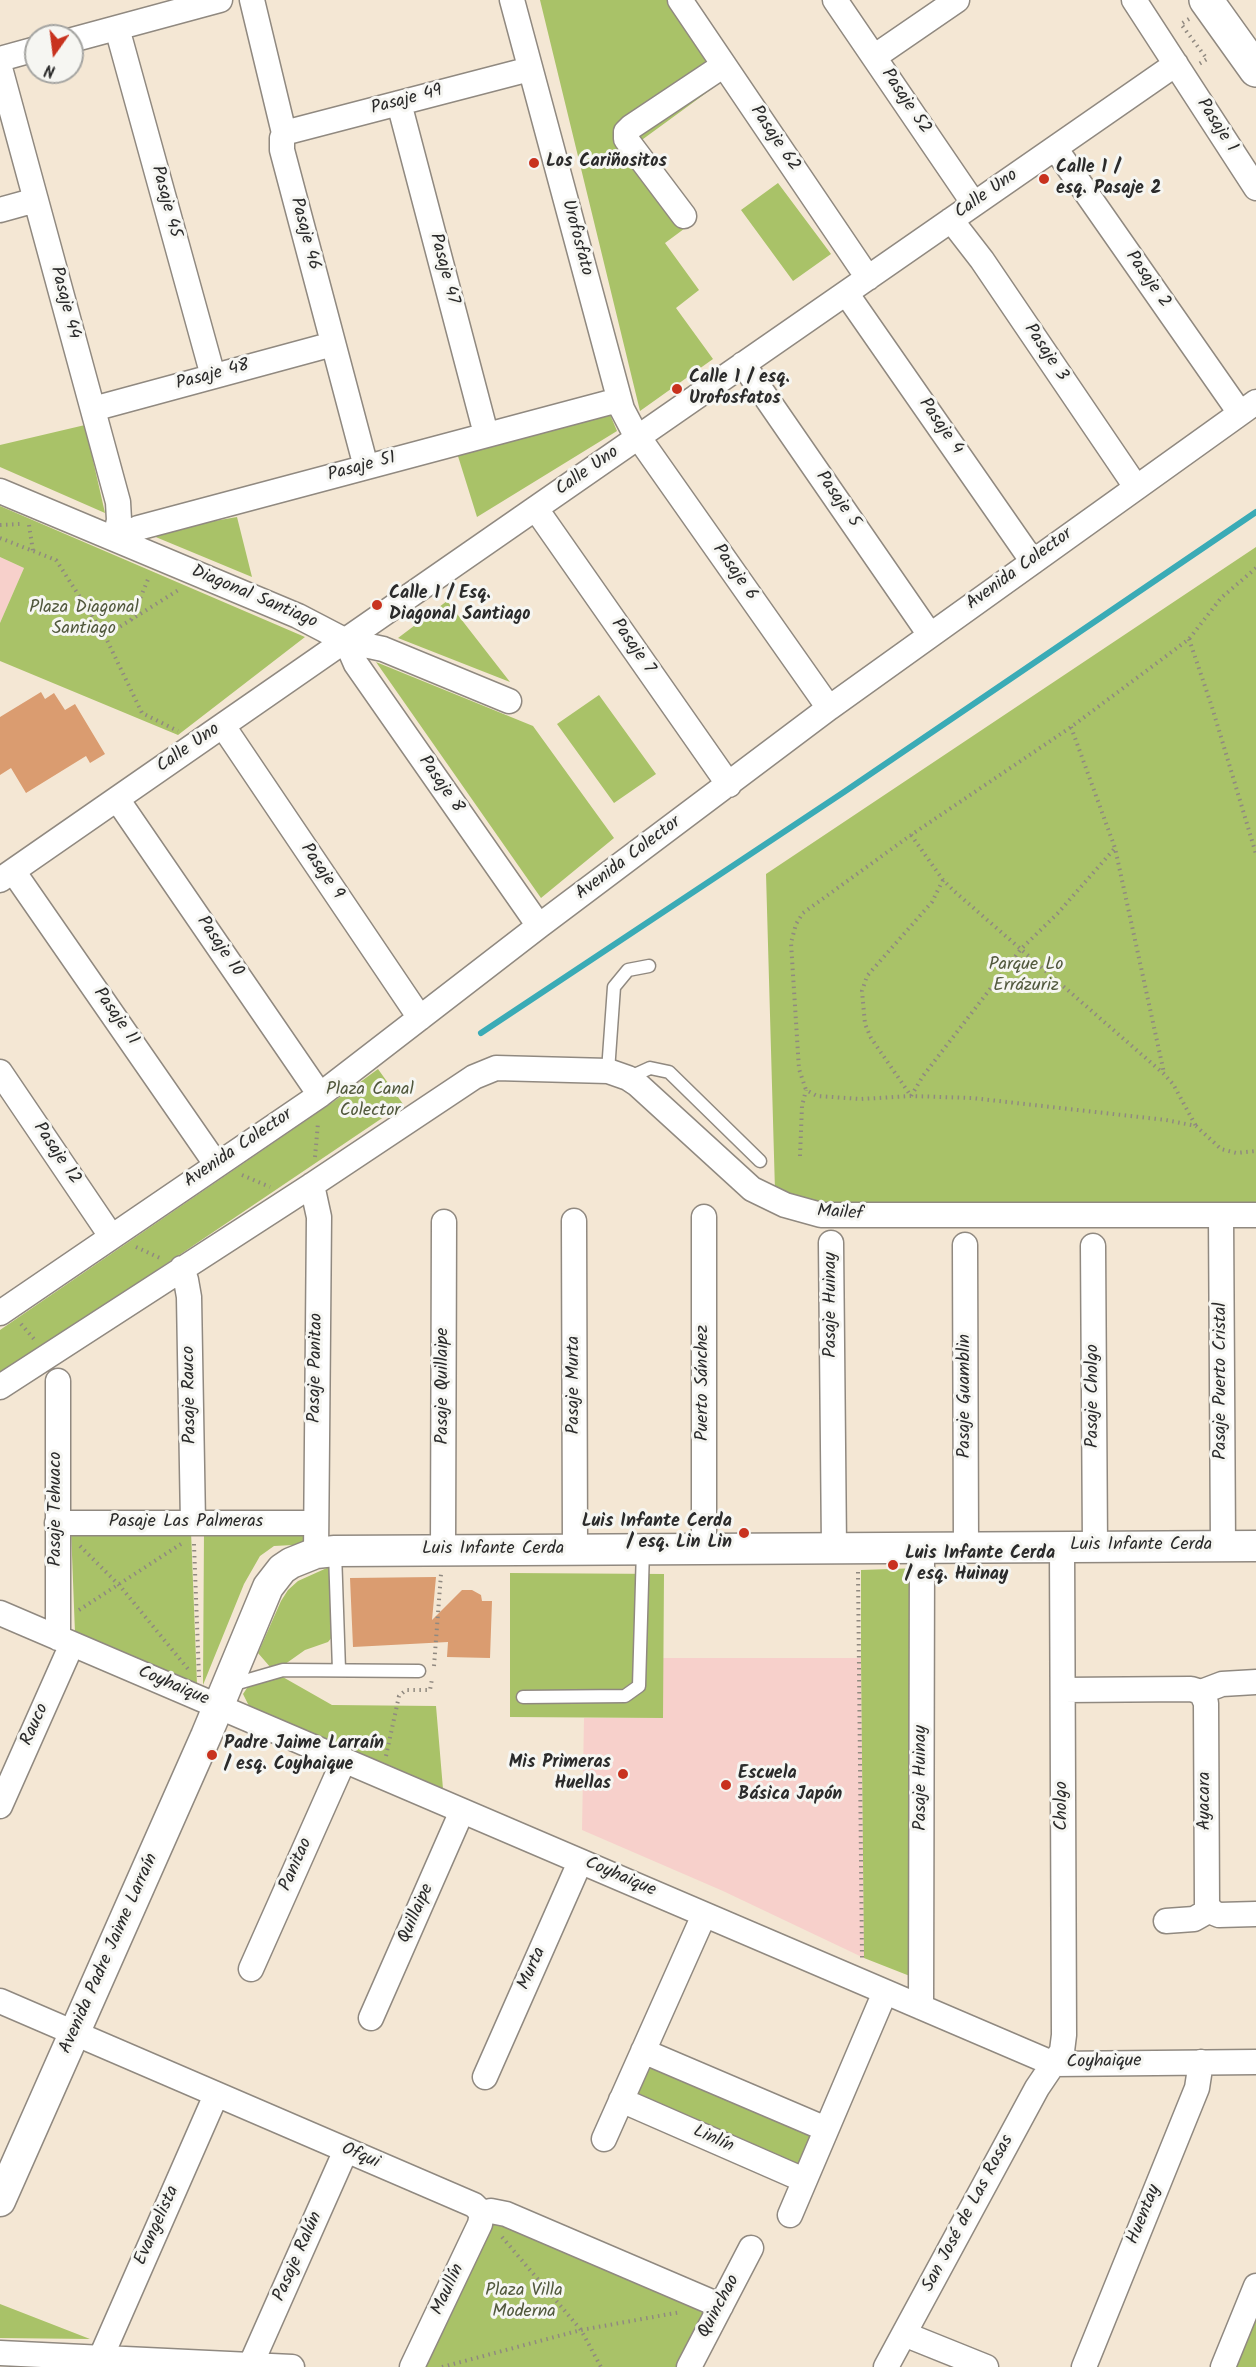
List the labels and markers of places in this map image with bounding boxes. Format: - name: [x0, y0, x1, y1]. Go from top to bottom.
- place label: Los Cariñositos: [546, 152, 667, 174]
- marker: Los Cariñositos: [527, 156, 541, 170]
- place label: Calle 1 / esq. Pasaje 2: [1056, 158, 1161, 201]
- marker: Calle 1 / esq. Pasaje 2: [1037, 172, 1051, 186]
- place label: Calle 1 / esq. Urofosfatos: [689, 368, 790, 410]
- marker: Calle 1 / esq. Urofosfatos: [670, 382, 684, 396]
- place label: Calle 1 / Esq. Diagonal Santiago: [389, 584, 531, 626]
- marker: Calle 1 / Esq. Diagonal Santiago: [370, 598, 384, 612]
- place label: Luis Infante Cerda / esq. Lin Lin: [582, 1512, 732, 1555]
- marker: Luis Infante Cerda / esq. Lin Lin: [737, 1526, 751, 1540]
- place label: Luis Infante Cerda / esq. Huinay: [905, 1544, 1055, 1586]
- marker: Luis Infante Cerda / esq. Huinay: [886, 1558, 900, 1572]
- place label: Padre Jaime Larraín / esq. Coyhaique: [224, 1734, 384, 1776]
- marker: Padre Jaime Larraín / esq. Coyhaique: [205, 1748, 219, 1762]
- place label: Mis Primeras Huellas: [509, 1753, 611, 1796]
- place label: Escuela Básica Japón: [738, 1764, 842, 1806]
- marker: Mis Primeras Huellas: [616, 1767, 630, 1781]
- marker: Escuela Básica Japón: [719, 1778, 733, 1792]

